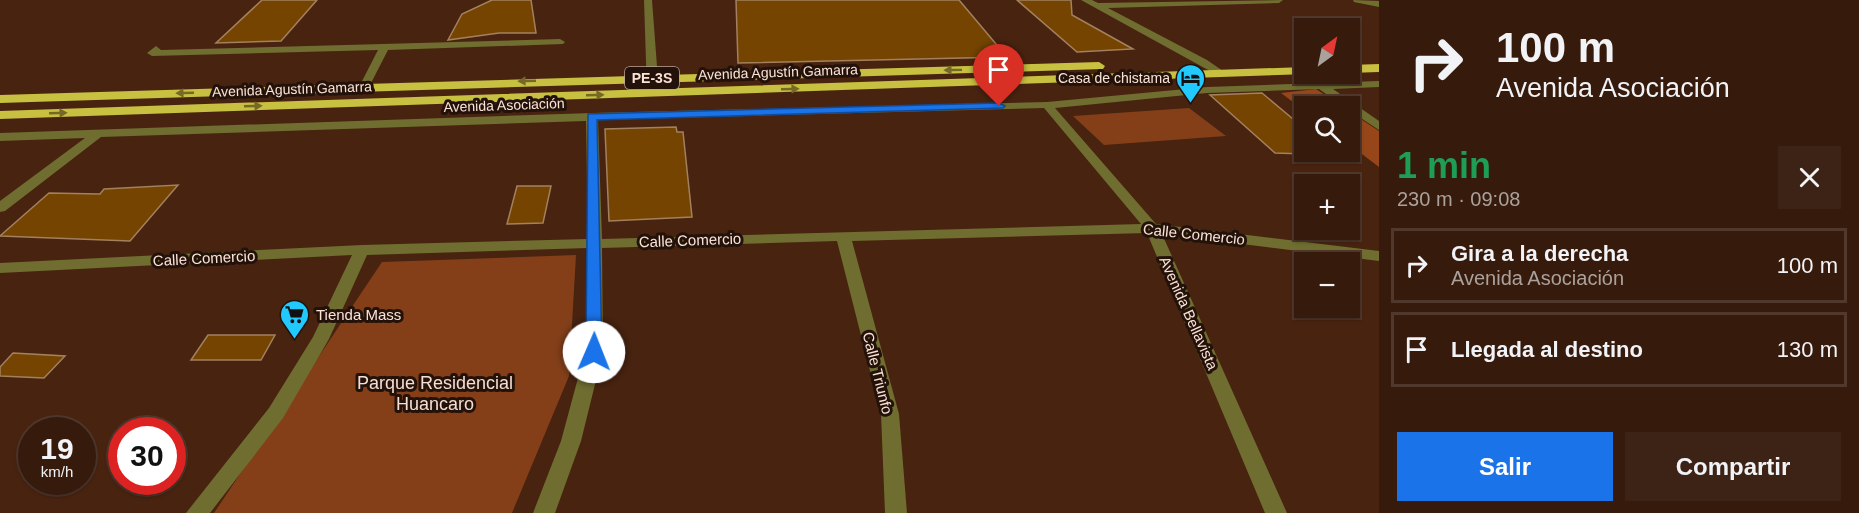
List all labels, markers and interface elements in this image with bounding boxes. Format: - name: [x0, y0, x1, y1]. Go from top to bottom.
- north arrow: [1294, 18, 1360, 84]
- map controls: [1294, 18, 1360, 318]
- icon: right: [1397, 24, 1475, 102]
- text: 100 m: [1496, 24, 1615, 71]
- pin: [973, 44, 1024, 106]
- icon: arrive: [982, 53, 1015, 86]
- street label: Avenida Agustín Gamarra: [698, 61, 858, 83]
- hotel icon: Casa de chistama: [1175, 62, 1207, 104]
- one-way arrow: [943, 66, 962, 75]
- road number: PE-3S: [625, 67, 679, 89]
- place label: Casa de chistama: [1058, 70, 1170, 86]
- text: Avenida Asociación: [1496, 73, 1730, 103]
- one-way arrow: [517, 77, 536, 86]
- street label: Avenida Agustín Gamarra: [212, 78, 372, 100]
- one-way arrow: [781, 84, 800, 93]
- one-way arrow: [176, 89, 195, 98]
- one-way arrow: [586, 90, 605, 99]
- street label: Avenida Asociación: [443, 95, 565, 115]
- button: search: [1294, 96, 1360, 162]
- one-way arrow: [244, 102, 263, 111]
- one-way arrow: [49, 108, 68, 117]
- text: 1 min: [1397, 145, 1491, 186]
- button: close: [1778, 146, 1841, 209]
- button: +: [1294, 174, 1360, 240]
- text: 230 m · 09:08: [1397, 188, 1520, 210]
- street label: Calle Comercio: [1142, 220, 1246, 248]
- street label: Calle Comercio: [638, 230, 742, 250]
- text: Gira a la derecha: [1451, 241, 1628, 266]
- street label: Calle Comercio: [152, 247, 256, 269]
- icon: right: [1400, 249, 1433, 282]
- button: −: [1294, 252, 1360, 318]
- text: 100 m: [1777, 253, 1838, 278]
- street label: Avenida Bellavista: [1156, 254, 1222, 373]
- text: Avenida Asociación: [1451, 267, 1624, 289]
- supermarket icon: Tienda Mass: [279, 298, 311, 340]
- place label: Tienda Mass: [316, 306, 401, 323]
- position arrow: [562, 320, 626, 384]
- street label: Calle Triunfo: [860, 330, 896, 416]
- icon: arrive: [1400, 333, 1433, 366]
- text: Llegada al destino: [1451, 337, 1643, 362]
- text: 130 m: [1777, 337, 1838, 362]
- park label: Parque Residencial Huancaro: [357, 373, 513, 414]
- speed limit sign: 30: [108, 417, 186, 495]
- text: 19: [40, 432, 74, 465]
- button: Salir: [1397, 432, 1613, 501]
- button: Compartir: [1625, 432, 1841, 501]
- text: km/h: [41, 463, 73, 480]

